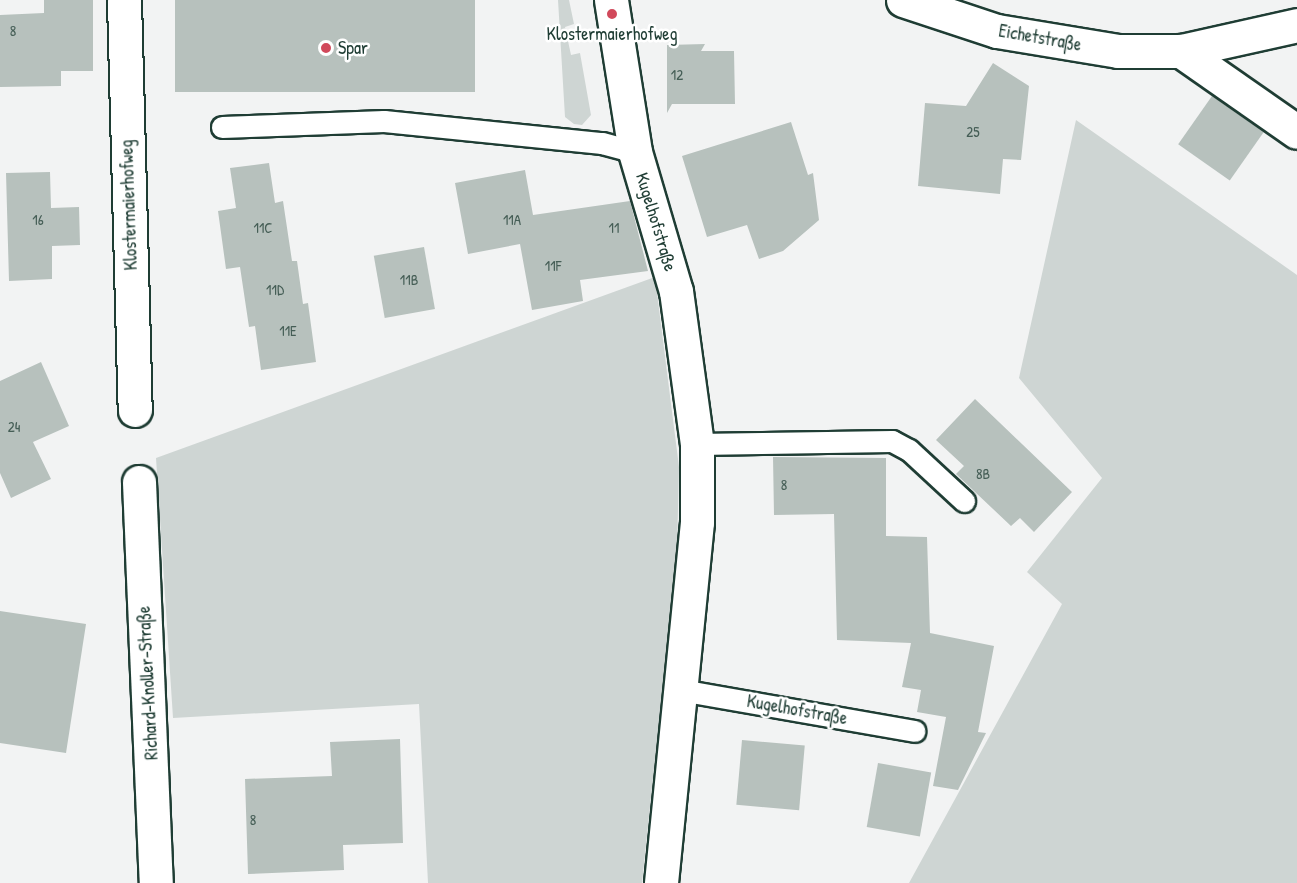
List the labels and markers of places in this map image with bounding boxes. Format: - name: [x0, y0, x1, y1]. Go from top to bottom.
- marker: Klostermaierhofweg: [605, 7, 619, 21]
- place label: Klostermaierhofweg: [547, 23, 677, 45]
- place label: Spar: [338, 37, 368, 59]
- marker: Spar: [319, 41, 333, 55]

